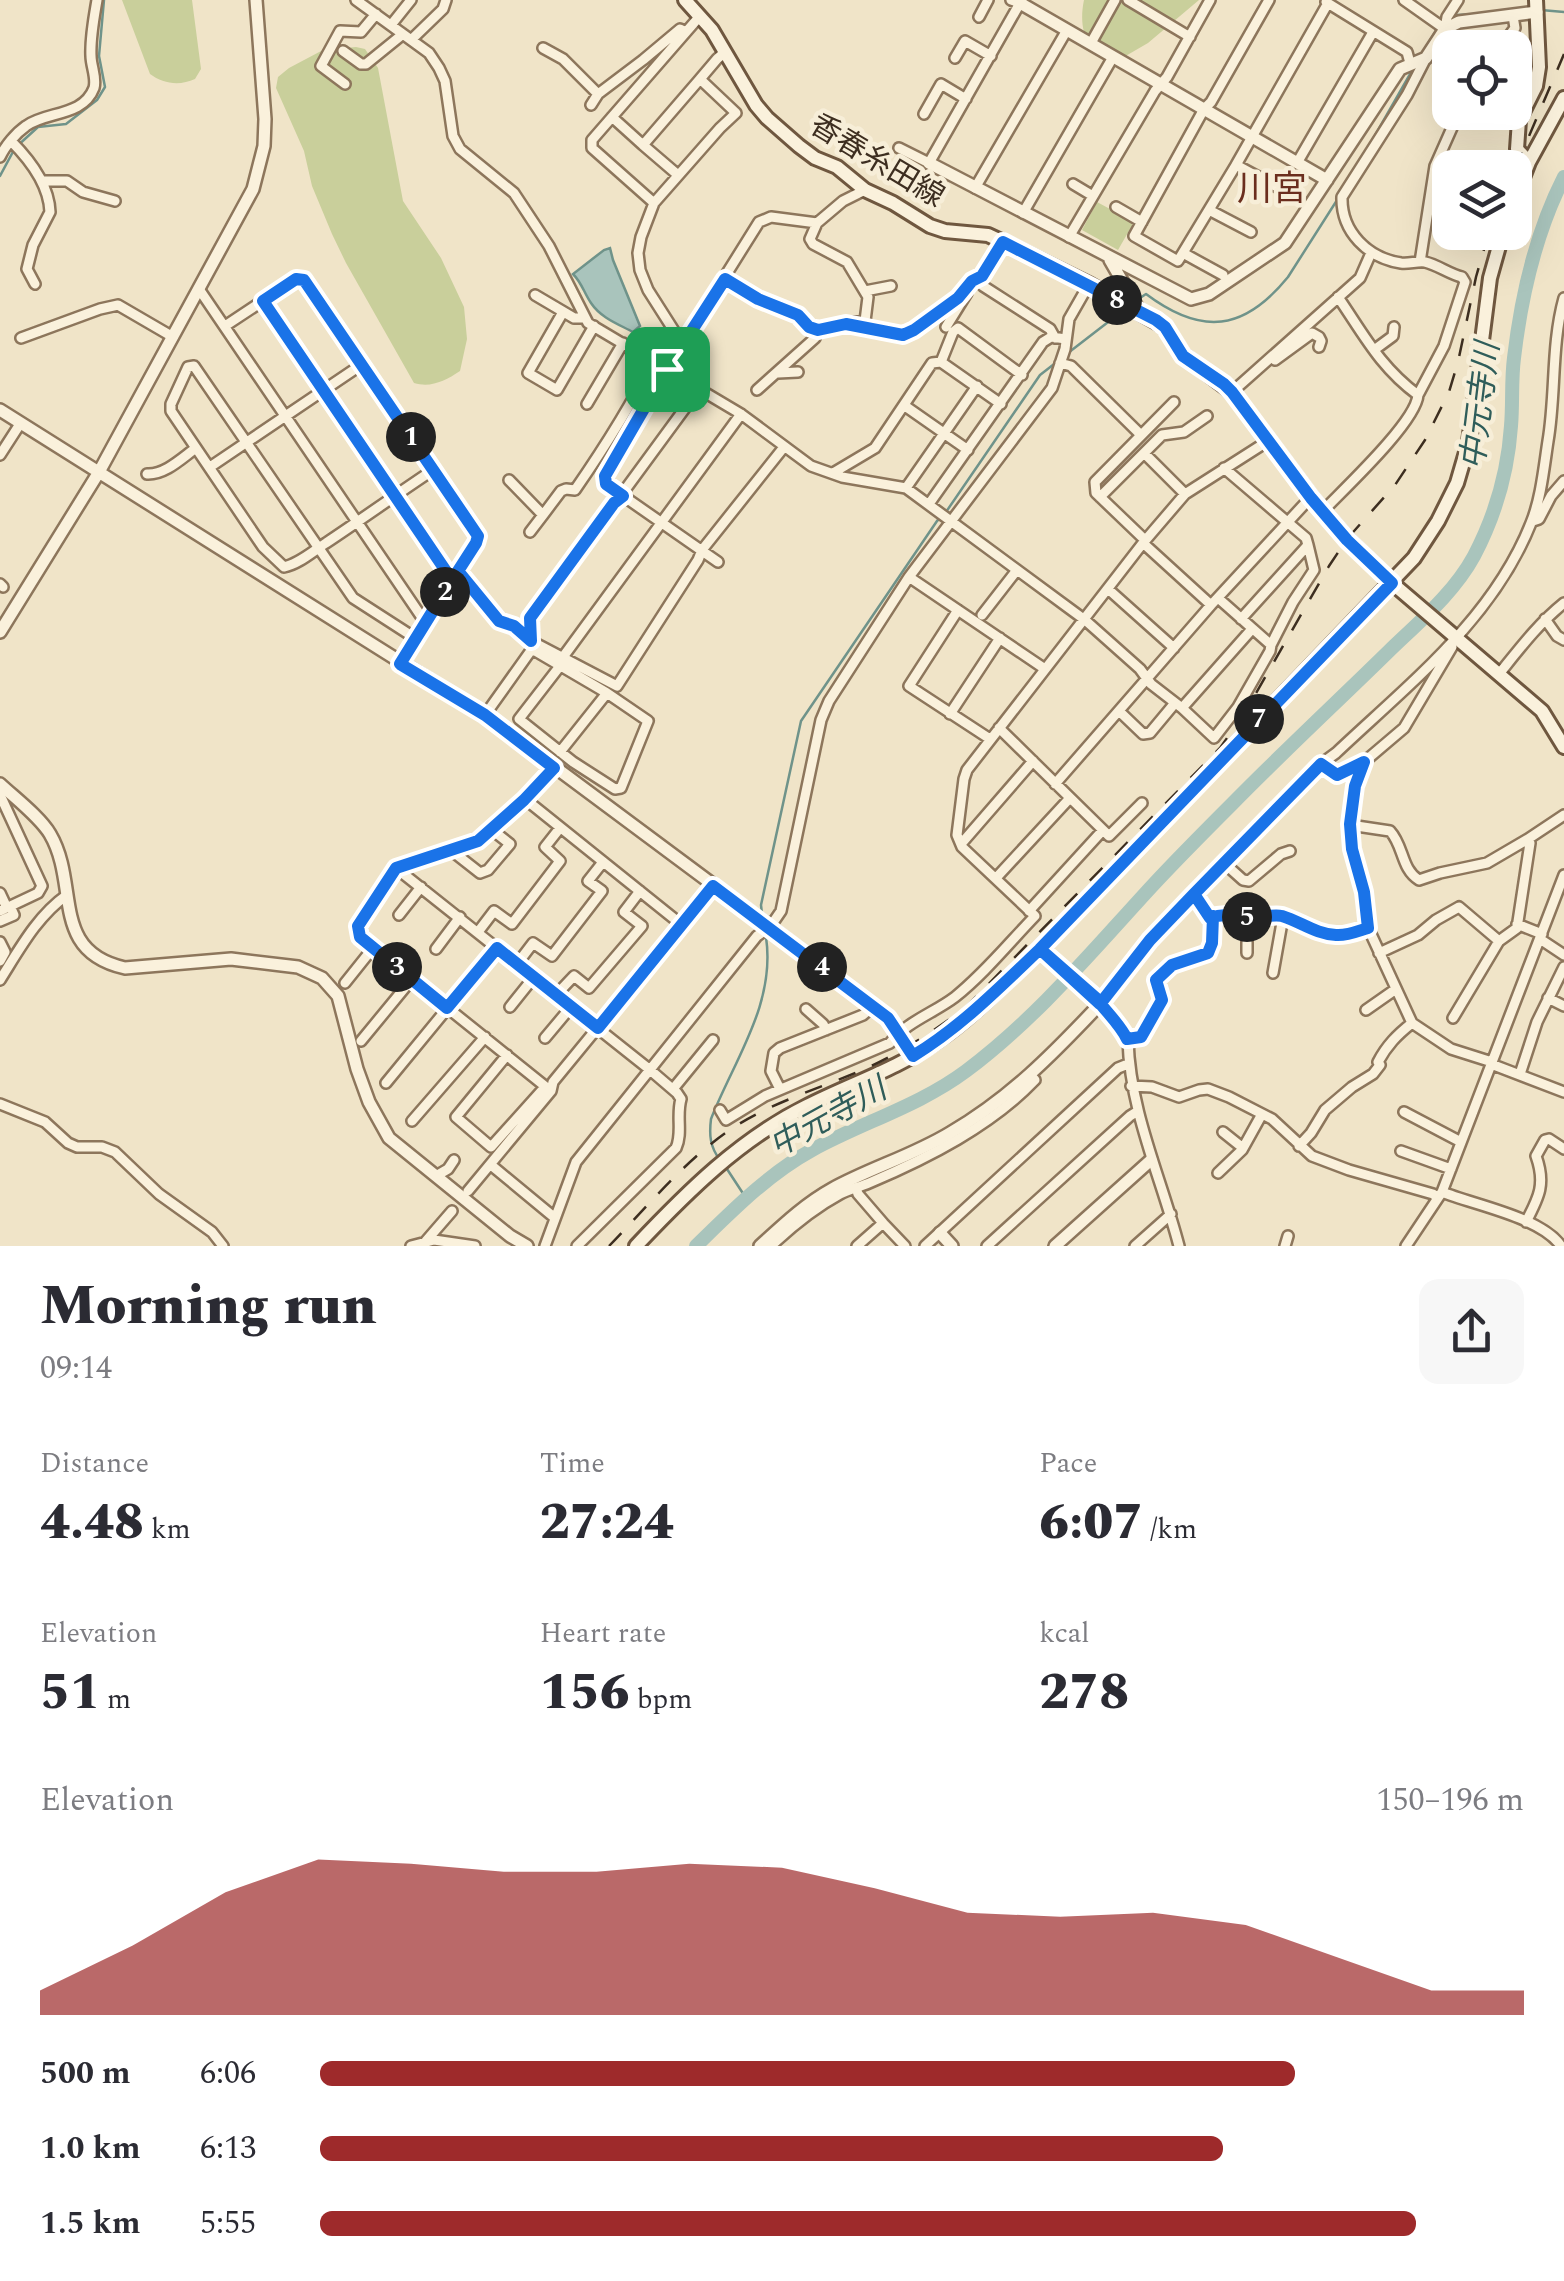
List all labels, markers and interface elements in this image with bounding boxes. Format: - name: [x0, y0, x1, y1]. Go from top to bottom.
- map controls: [1432, 30, 1532, 250]
- button: locate: [1432, 30, 1532, 130]
- street label: 香春糸田線: [801, 103, 953, 219]
- button: layers: [1432, 150, 1532, 250]
- district label: 川宮: [1237, 163, 1307, 216]
- pin: 8: [1092, 275, 1142, 325]
- text: 8: [1109, 278, 1125, 321]
- pin: [625, 327, 710, 412]
- water label: 中元寺川: [1449, 337, 1513, 473]
- icon: arrive: [640, 342, 695, 397]
- pin: 1: [386, 412, 436, 462]
- text: 1: [403, 415, 419, 458]
- pin: 2: [420, 567, 470, 617]
- text: 2: [437, 570, 453, 613]
- pin: 7: [1234, 694, 1284, 744]
- text: 7: [1251, 697, 1267, 740]
- pin: 5: [1222, 892, 1272, 942]
- text: 5: [1239, 895, 1255, 938]
- pin: 3: [372, 942, 422, 992]
- pin: 4: [797, 942, 847, 992]
- text: 3: [389, 945, 405, 988]
- text: 4: [814, 945, 830, 988]
- water label: 中元寺川: [760, 1064, 898, 1170]
- text: Morning run: [40, 1265, 377, 1348]
- button: share: [1419, 1279, 1524, 1384]
- text: 09:14: [40, 1344, 112, 1393]
- text: Distance: [40, 1442, 149, 1485]
- text: Time: [540, 1442, 605, 1485]
- text: Pace: [1039, 1442, 1097, 1485]
- text: 4.48: [40, 1485, 144, 1561]
- text: 27:24: [540, 1485, 674, 1561]
- text: 6:07: [1039, 1485, 1143, 1561]
- text: km: [144, 1508, 191, 1551]
- text: /km: [1143, 1508, 1197, 1551]
- text: Elevation: [40, 1612, 157, 1655]
- text: Heart rate: [540, 1612, 666, 1655]
- text: kcal: [1039, 1612, 1090, 1655]
- text: 51: [40, 1655, 100, 1731]
- text: 156: [540, 1655, 630, 1731]
- text: 278: [1039, 1655, 1129, 1731]
- text: m: [100, 1678, 131, 1721]
- text: bpm: [630, 1678, 692, 1721]
- text: Elevation: [40, 1776, 174, 1825]
- text: 150–196 m: [1376, 1776, 1524, 1825]
- text: 500 m: [40, 2049, 131, 2098]
- text: 6:06: [200, 2049, 256, 2098]
- text: 1.0 km: [40, 2124, 141, 2173]
- text: 6:13: [200, 2124, 256, 2173]
- text: 1.5 km: [40, 2199, 141, 2248]
- text: 5:55: [200, 2199, 256, 2248]

